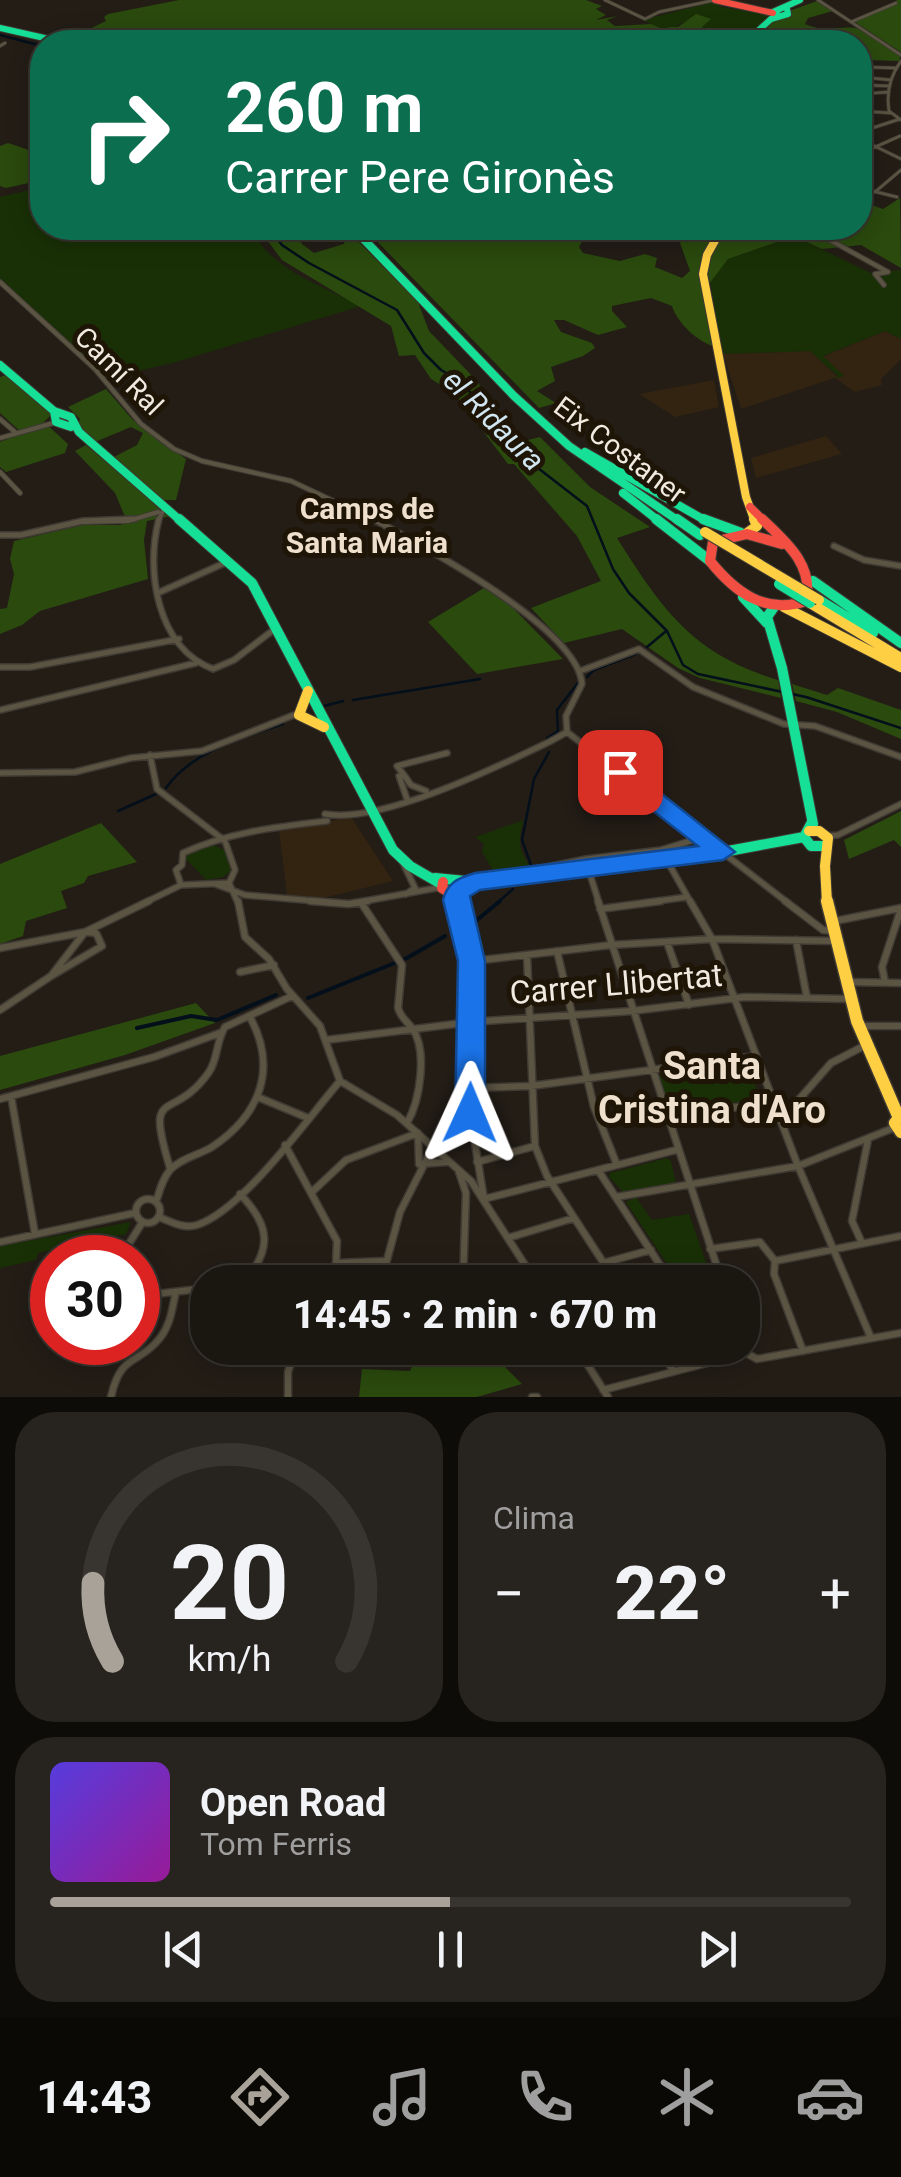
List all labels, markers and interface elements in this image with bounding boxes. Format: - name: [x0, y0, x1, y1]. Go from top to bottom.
- text: 260 m: [225, 67, 424, 149]
- icon: right: [60, 70, 190, 200]
- text: Carrer Pere Gironès: [225, 151, 615, 204]
- street label: Camí Ral: [68, 320, 170, 422]
- water label: el Ridaura: [436, 362, 552, 478]
- street label: Eix Costaner: [548, 390, 693, 511]
- district label: Camps de Santa Maria: [286, 491, 448, 560]
- pin: [578, 730, 663, 815]
- icon: arrive: [593, 745, 648, 800]
- street label: Carrer Llibertat: [508, 956, 724, 1012]
- district label: Santa Cristina d'Aro: [598, 1044, 826, 1132]
- position arrow: [418, 1061, 522, 1165]
- speed limit sign: 30: [30, 1235, 160, 1365]
- text: 14:45 · 2 min · 670 m: [293, 1293, 657, 1337]
- text: Clima: [493, 1499, 575, 1537]
- text: 20: [169, 1523, 289, 1644]
- text: 22°: [614, 1549, 730, 1637]
- text: −: [493, 1562, 524, 1626]
- text: +: [820, 1562, 851, 1626]
- text: km/h: [187, 1638, 271, 1680]
- text: Open Road: [200, 1781, 386, 1825]
- text: Tom Ferris: [200, 1825, 352, 1863]
- icon: previous: [156, 1922, 211, 1977]
- icon: pause: [423, 1922, 478, 1977]
- icon: next: [690, 1922, 745, 1977]
- icon: directions: [225, 2062, 295, 2132]
- icon: music: [367, 2062, 437, 2132]
- icon: phone: [510, 2062, 580, 2132]
- icon: climate: [652, 2062, 722, 2132]
- icon: car: [795, 2062, 865, 2132]
- text: 14:43: [36, 2071, 152, 2124]

